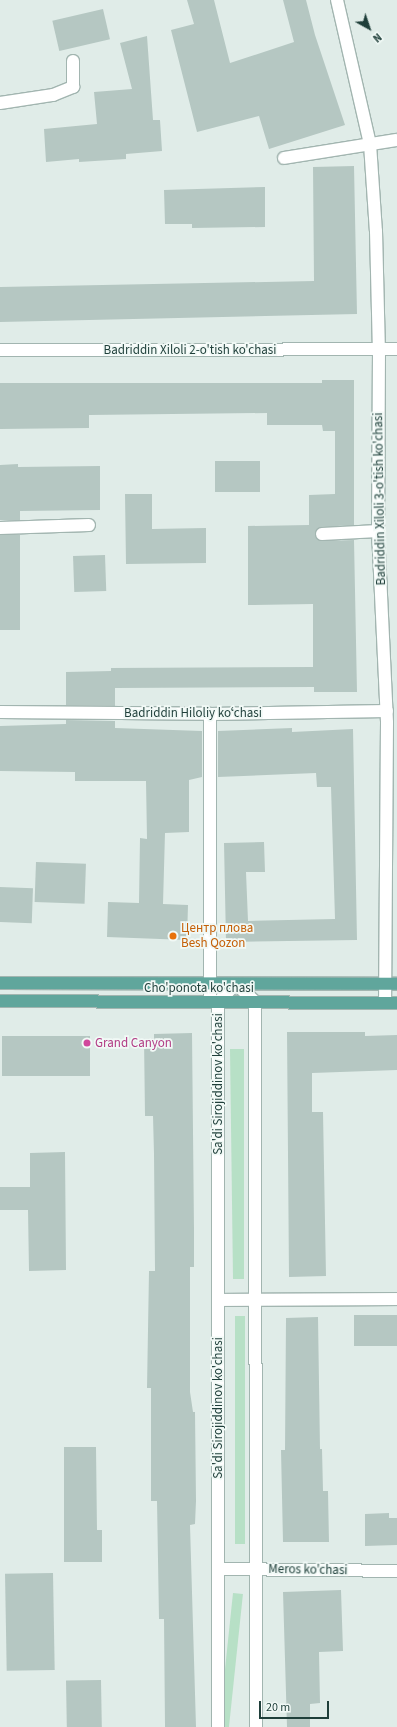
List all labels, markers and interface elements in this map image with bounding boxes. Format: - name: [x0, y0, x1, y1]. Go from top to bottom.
- north arrow: [349, 8, 389, 48]
- text: N: [369, 29, 385, 46]
- street label: Badriddin Xiloli 2-o'tish ko'chasi: [104, 342, 276, 358]
- street label: Badriddin Xiloli 3-o'tish ko'chasi: [371, 412, 389, 586]
- street label: Badriddin Hiloliy koʻchasi: [124, 705, 262, 721]
- place label: Центр плова Besh Qozon: [181, 921, 253, 952]
- marker: Центр плова Besh Qozon: [168, 931, 178, 941]
- street label: Cho'ponota ko'chasi: [144, 980, 254, 996]
- street label: Sa'di Sirojiddinov ko'chasi: [210, 1013, 226, 1155]
- place label: Grand Canyon: [95, 1035, 172, 1051]
- marker: Grand Canyon: [82, 1038, 92, 1048]
- street label: Sa'di Sirojiddinov ko'chasi: [210, 1337, 226, 1479]
- street label: Meros ko'chasi: [268, 1562, 348, 1578]
- scale bar: [261, 1693, 331, 1719]
- text: 20 m: [266, 1699, 290, 1716]

